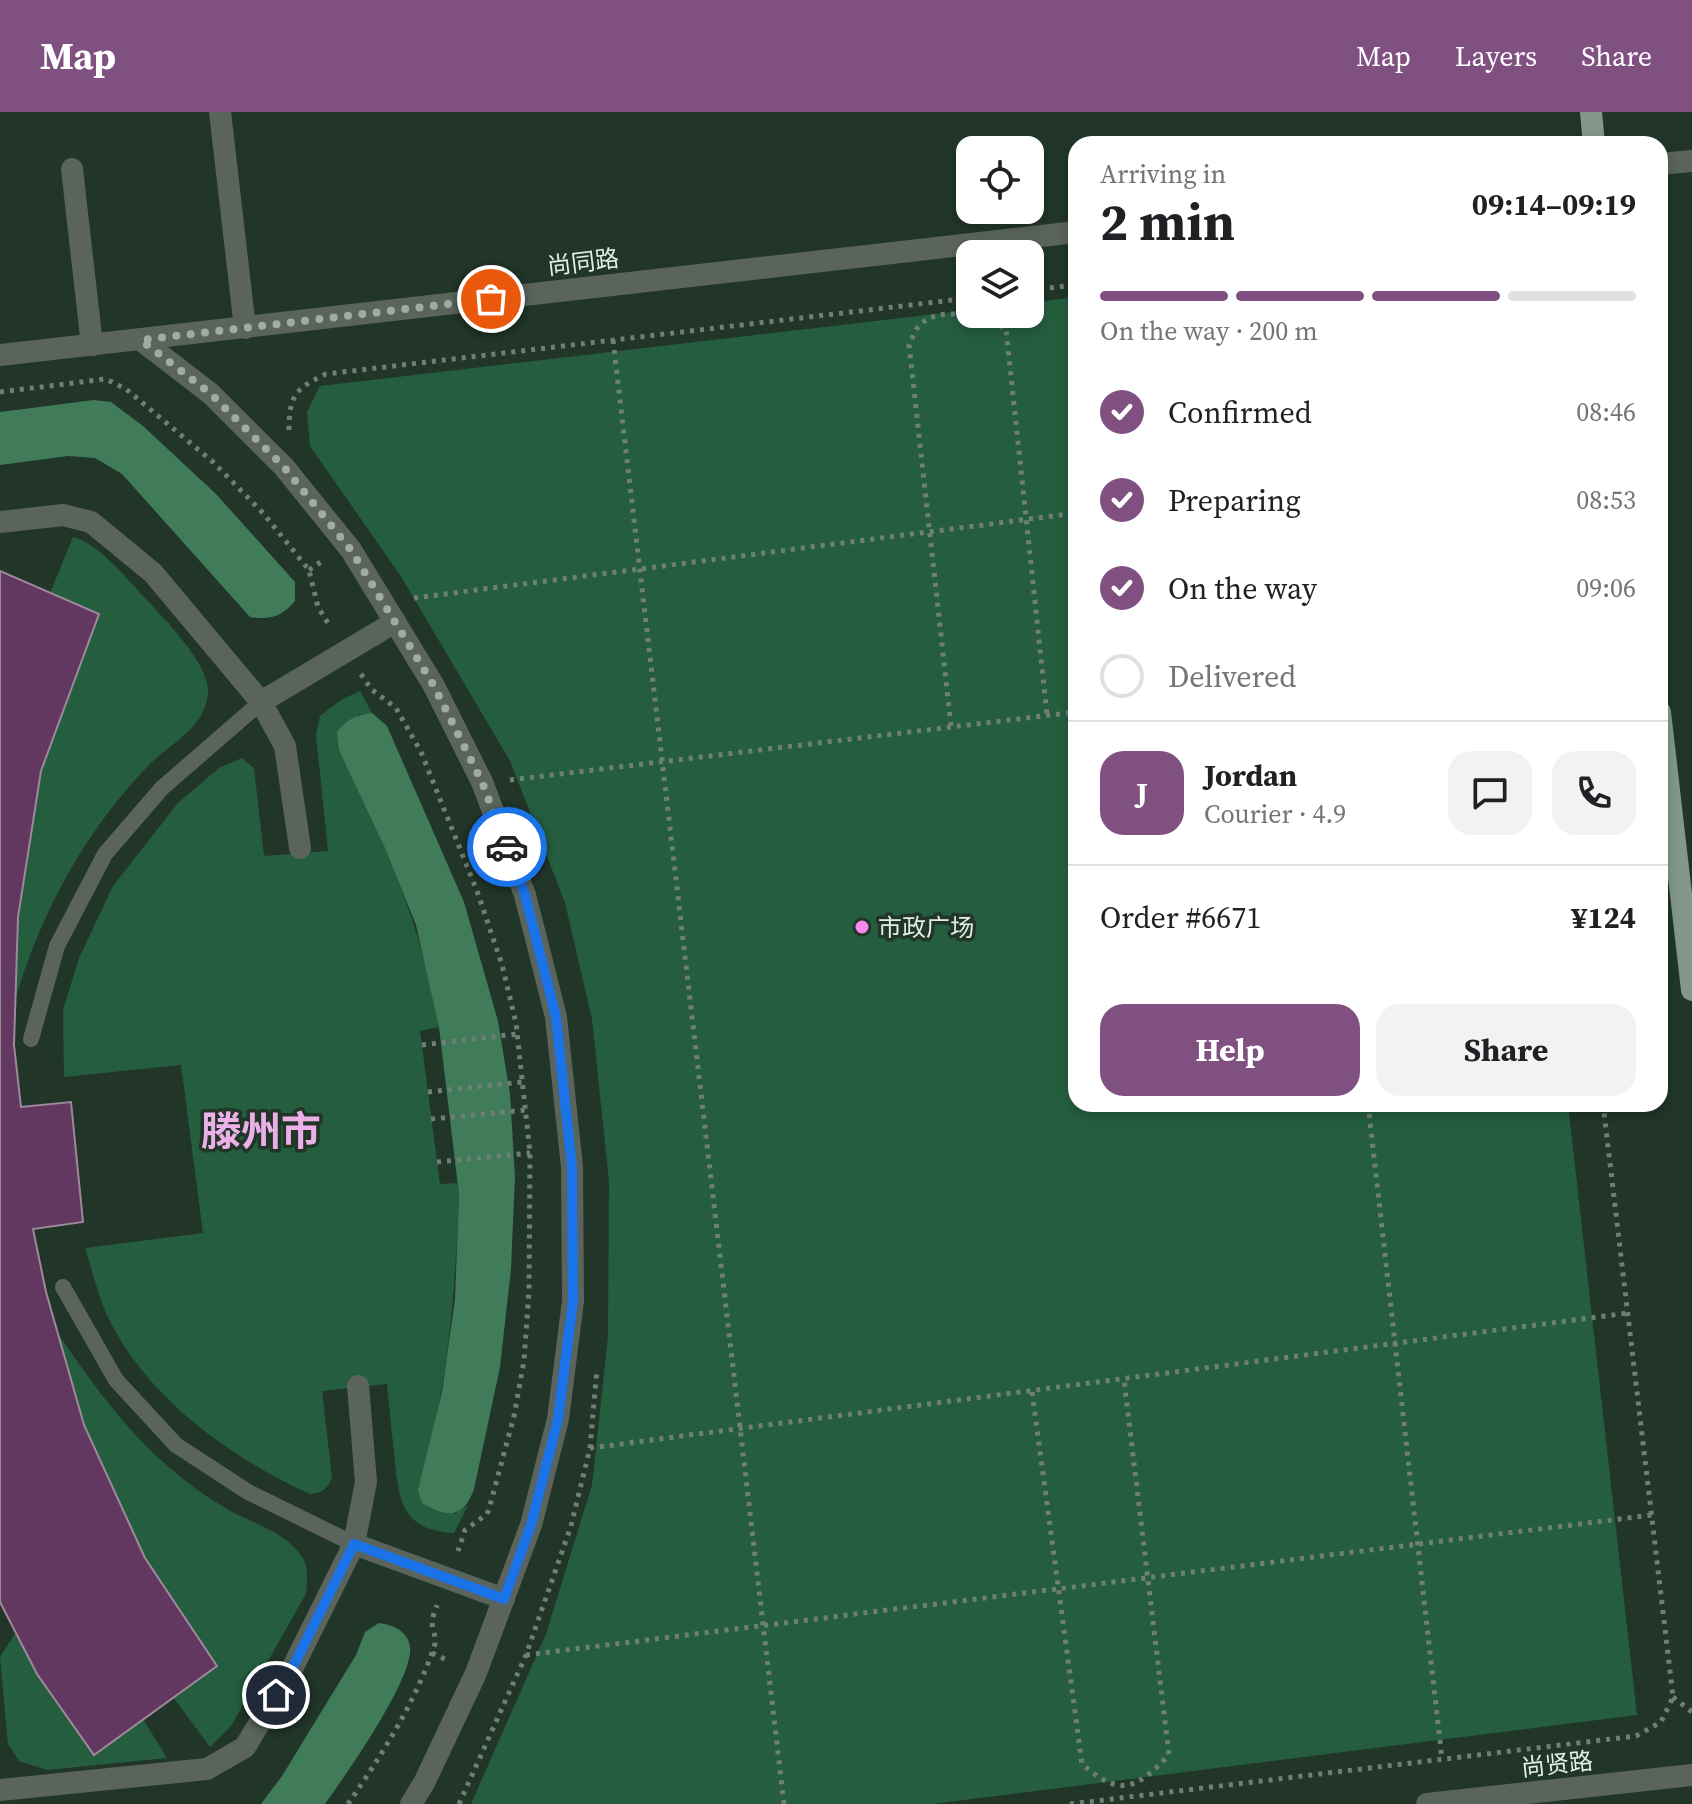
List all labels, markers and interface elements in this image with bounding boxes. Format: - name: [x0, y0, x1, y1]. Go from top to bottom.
- text: Map: [40, 30, 116, 82]
- text: Map: [1356, 37, 1411, 75]
- text: Layers: [1455, 37, 1537, 75]
- text: Share: [1581, 37, 1652, 75]
- map controls: [956, 136, 1044, 328]
- button: locate: [956, 136, 1044, 224]
- text: Arriving in: [1100, 156, 1226, 192]
- text: 09:14–09:19: [1472, 184, 1636, 225]
- text: 2 min: [1100, 186, 1235, 257]
- button: layers: [956, 240, 1044, 328]
- street label: 尚同路: [545, 241, 621, 283]
- pin: [457, 265, 525, 333]
- icon: bag: [469, 277, 513, 321]
- text: On the way · 200 m: [1100, 313, 1318, 349]
- icon: check: [1100, 390, 1144, 434]
- text: Confirmed: [1168, 392, 1312, 433]
- text: 08:46: [1576, 394, 1636, 430]
- icon: check: [1100, 478, 1144, 522]
- text: Preparing: [1168, 480, 1301, 521]
- text: 08:53: [1576, 482, 1636, 518]
- icon: check: [1100, 566, 1144, 610]
- text: On the way: [1168, 568, 1317, 609]
- text: 09:06: [1576, 570, 1636, 606]
- text: Delivered: [1168, 656, 1296, 697]
- button: chat: [1448, 751, 1532, 835]
- button: phone: [1552, 751, 1636, 835]
- text: Jordan: [1204, 755, 1297, 796]
- text: J: [1136, 773, 1148, 814]
- text: Courier · 4.9: [1204, 796, 1346, 832]
- courier: [467, 807, 547, 887]
- icon: car: [485, 825, 529, 869]
- text: Order #6671: [1100, 897, 1261, 938]
- text: ¥124: [1571, 897, 1636, 938]
- place label: 市政广场: [878, 911, 974, 944]
- marker: 市政广场: [853, 918, 871, 936]
- button: Help: [1100, 1004, 1360, 1096]
- button: Share: [1376, 1004, 1636, 1096]
- district label: 滕州市: [201, 1104, 321, 1158]
- pin: [242, 1661, 310, 1729]
- icon: home: [254, 1673, 298, 1717]
- street label: 尚贤路: [1519, 1744, 1595, 1784]

